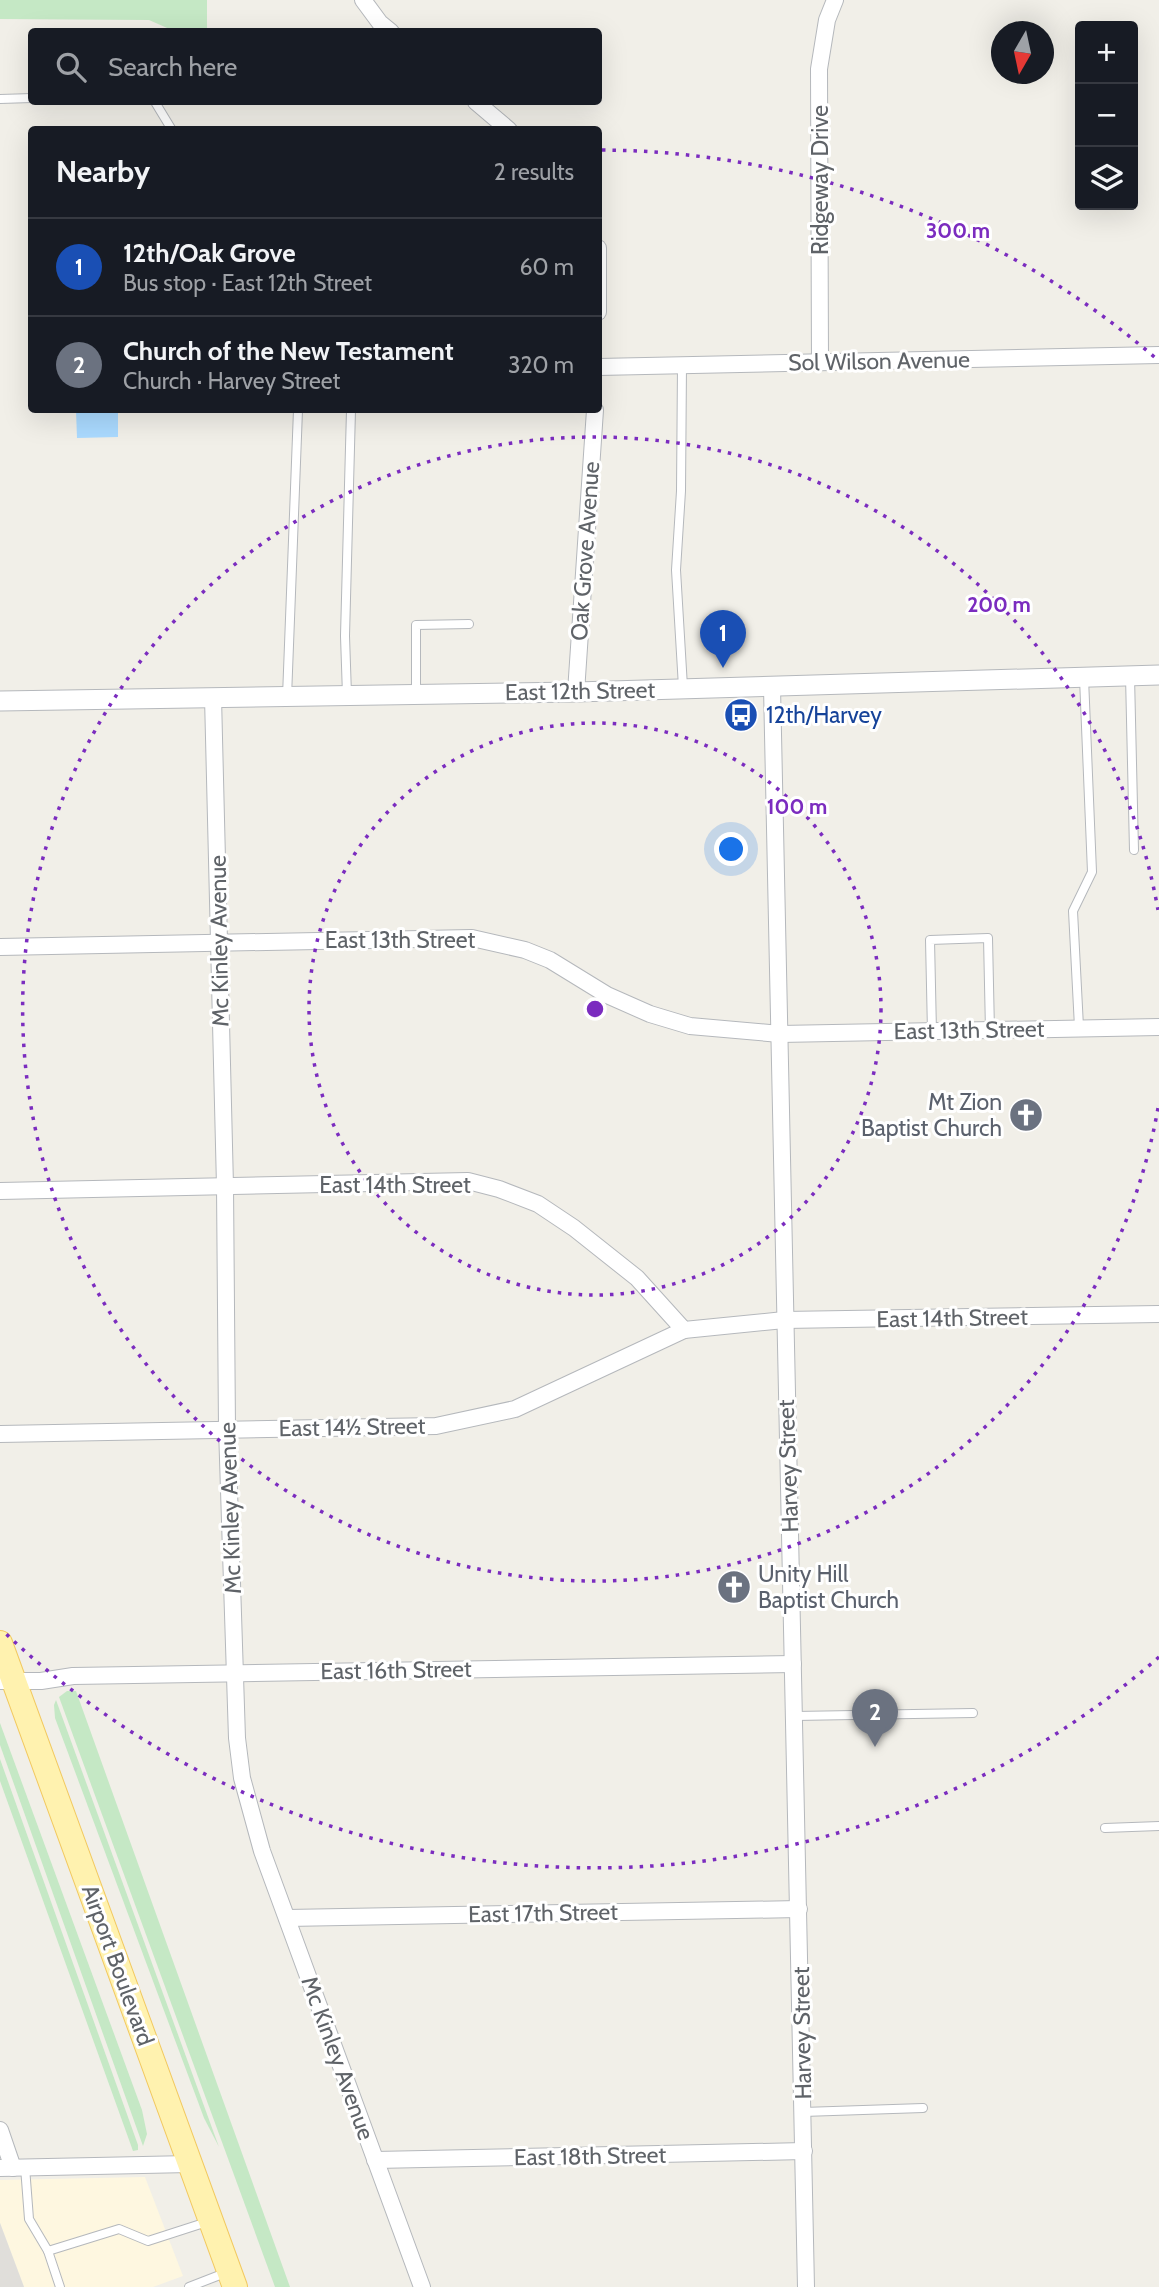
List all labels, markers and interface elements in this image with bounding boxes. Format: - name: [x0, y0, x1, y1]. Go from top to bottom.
- north arrow: [991, 21, 1054, 84]
- map controls: [1075, 21, 1138, 210]
- button: +: [1075, 21, 1138, 84]
- search box: [28, 28, 602, 105]
- icon: search: [52, 48, 90, 86]
- text: Search here: [108, 51, 237, 83]
- button: −: [1075, 84, 1138, 147]
- street label: Ridgeway Drive: [806, 105, 834, 255]
- button: layers: [1075, 147, 1138, 210]
- text: Nearby: [56, 153, 150, 190]
- text: 2 results: [494, 158, 574, 186]
- text: 300 m: [926, 218, 990, 243]
- text: 12th/Oak Grove: [123, 237, 296, 269]
- text: 1: [75, 253, 83, 281]
- text: 60 m: [520, 253, 574, 281]
- text: Bus stop · East 12th Street: [123, 269, 372, 297]
- text: Church of the New Testament: [123, 335, 454, 367]
- street label: Sol Wilson Avenue: [788, 345, 970, 377]
- text: 2: [73, 351, 85, 379]
- text: 320 m: [508, 351, 574, 379]
- text: Church · Harvey Street: [123, 367, 340, 395]
- street label: Oak Grove Avenue: [565, 460, 605, 642]
- text: 200 m: [967, 592, 1031, 617]
- pin: 1: [700, 610, 746, 668]
- street label: East 12th Street: [505, 676, 656, 706]
- bus stop icon: 12th/Harvey: [722, 696, 760, 734]
- place label: 12th/Harvey: [766, 701, 882, 729]
- text: 100 m: [767, 794, 827, 819]
- your location: [714, 832, 748, 866]
- street label: Mc Kinley Avenue: [203, 855, 234, 1027]
- street label: East 13th Street: [325, 926, 476, 954]
- centre of rings: [583, 997, 607, 1021]
- street label: East 13th Street: [893, 1015, 1045, 1045]
- place label: Mt Zion Baptist Church: [861, 1088, 1002, 1142]
- church icon: Mt Zion Baptist Church: [1007, 1096, 1045, 1134]
- street label: East 14th Street: [319, 1171, 471, 1199]
- street label: East 14th Street: [876, 1303, 1028, 1333]
- street label: Harvey Street: [772, 1399, 804, 1533]
- street label: East 14½ Street: [278, 1412, 426, 1442]
- street label: Mc Kinley Avenue: [213, 1421, 247, 1594]
- place label: Unity Hill Baptist Church: [758, 1560, 899, 1614]
- church icon: Unity Hill Baptist Church: [715, 1568, 753, 1606]
- street label: East 16th Street: [320, 1655, 472, 1685]
- pin: 2: [852, 1689, 898, 1747]
- street label: Airport Boulevard: [76, 1881, 160, 2049]
- street label: East 17th Street: [468, 1898, 618, 1928]
- street label: Harvey Street: [787, 1966, 817, 2100]
- street label: Mc Kinley Avenue: [295, 1972, 381, 2144]
- street label: East 18th Street: [514, 2141, 667, 2171]

